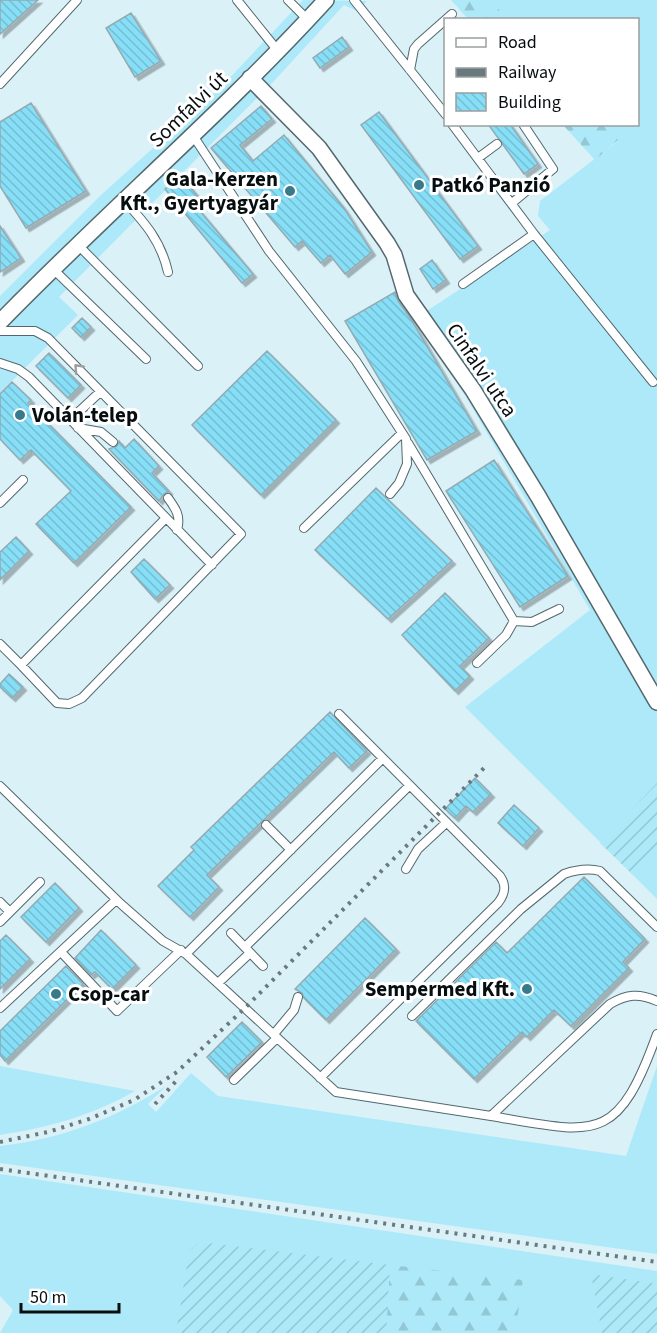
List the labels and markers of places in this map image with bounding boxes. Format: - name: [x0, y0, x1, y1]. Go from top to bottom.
- place label: Gala-Kerzen Kft., Gyertyagyár: [120, 164, 279, 218]
- place label: Patkó Panzió: [431, 170, 550, 200]
- marker: Patkó Panzió: [412, 178, 426, 192]
- marker: Gala-Kerzen Kft., Gyertyagyár: [283, 184, 297, 198]
- place label: Volán-telep: [31, 400, 138, 430]
- marker: Volán-telep: [13, 408, 27, 422]
- place label: Sempermed Kft.: [365, 974, 515, 1004]
- place label: Csop-car: [68, 979, 150, 1009]
- marker: Sempermed Kft.: [520, 982, 534, 996]
- marker: Csop-car: [49, 987, 63, 1001]

